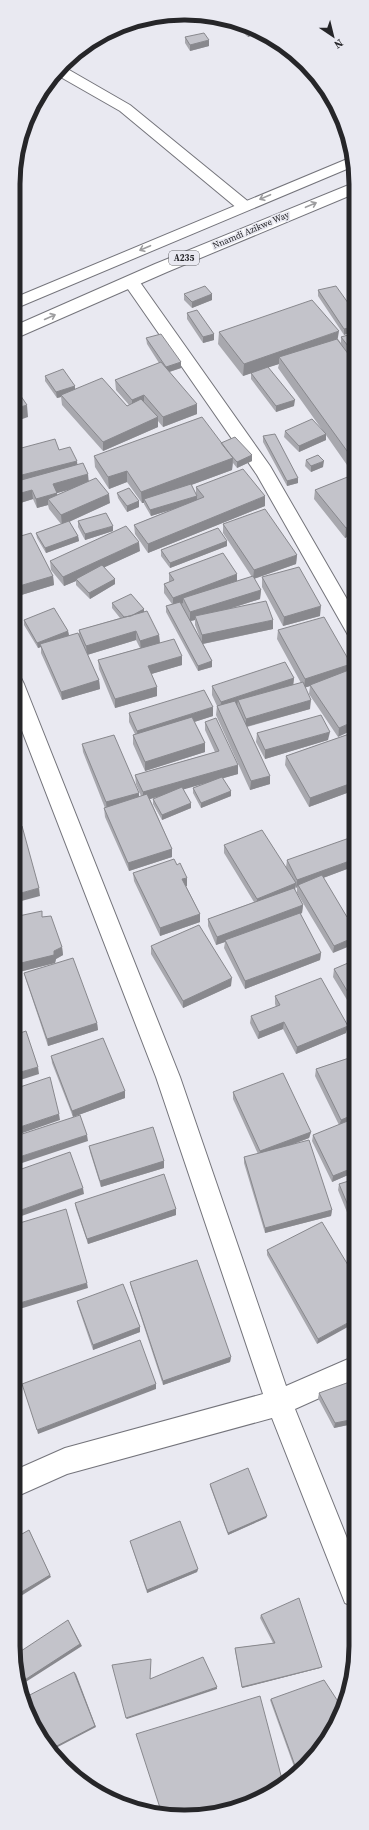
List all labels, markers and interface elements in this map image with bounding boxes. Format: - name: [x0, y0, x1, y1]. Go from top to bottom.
- north arrow: [313, 16, 353, 56]
- text: N: [331, 35, 346, 52]
- one-way arrow: [259, 194, 271, 202]
- one-way arrow: [305, 201, 317, 208]
- street label: Nnamdi Azikwe Way: [211, 208, 292, 252]
- one-way arrow: [140, 245, 152, 252]
- road number: A235: [169, 251, 199, 265]
- one-way arrow: [44, 313, 56, 320]

